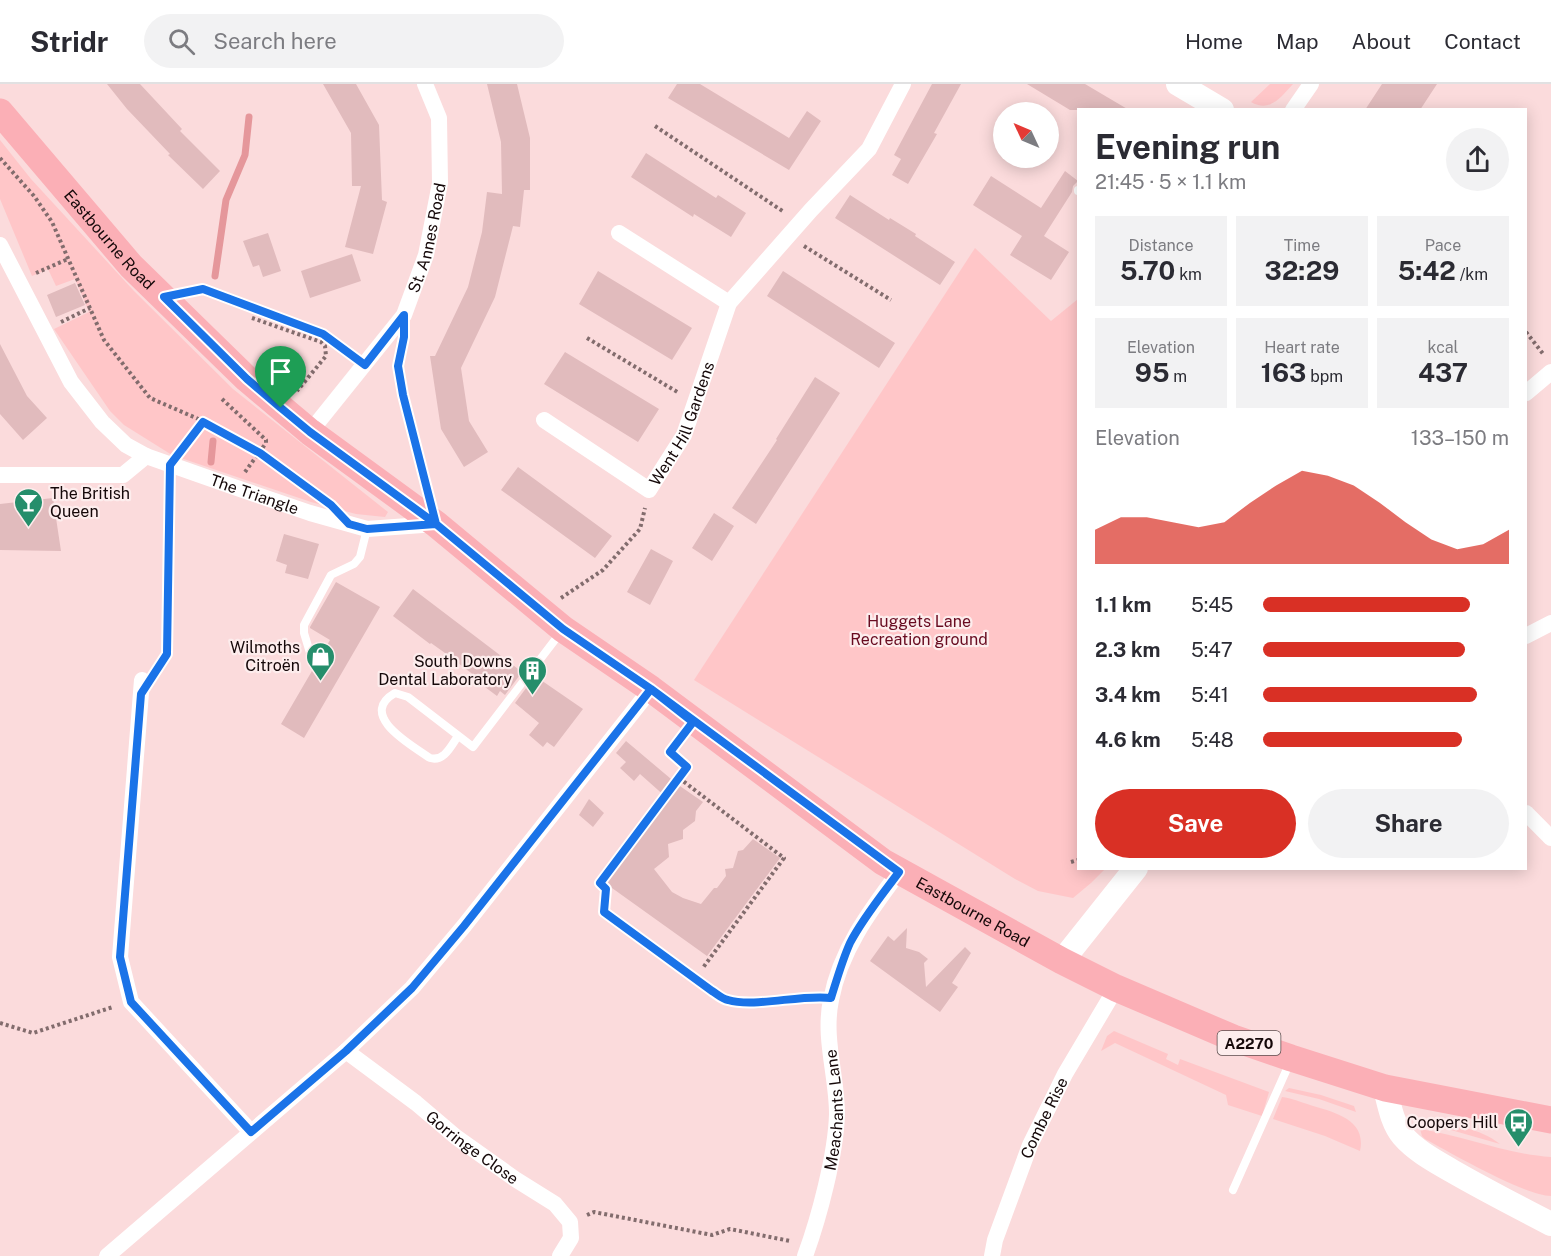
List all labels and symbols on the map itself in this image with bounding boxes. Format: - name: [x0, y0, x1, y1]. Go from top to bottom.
- north arrow: [993, 102, 1059, 168]
- street label: St. Annes Road: [404, 181, 449, 295]
- street label: Eastbourne Road: [60, 185, 159, 293]
- pin: [255, 346, 306, 408]
- street label: Went Hill Gardens: [645, 359, 718, 489]
- street label: The Triangle: [208, 470, 301, 518]
- place label: The British Queen: [50, 484, 130, 521]
- bar icon: The British Queen: [13, 486, 45, 528]
- park label: Huggets Lane Recreation ground: [850, 612, 988, 649]
- place label: Wilmoths Citroën: [230, 638, 300, 675]
- shop icon: Wilmoths Citroën: [305, 640, 337, 682]
- place label: South Downs Dental Laboratory: [378, 652, 512, 689]
- building icon: South Downs Dental Laboratory: [517, 654, 549, 696]
- street label: Eastbourne Road: [913, 873, 1033, 951]
- road number: A2270: [1218, 1031, 1280, 1055]
- street label: Meachants Lane: [820, 1048, 847, 1172]
- street label: Combe Rise: [1016, 1074, 1071, 1161]
- street label: Gorringe Close: [422, 1106, 522, 1188]
- bus stop icon: Coopers Hill: [1503, 1106, 1535, 1148]
- place label: Coopers Hill: [1406, 1113, 1498, 1132]

